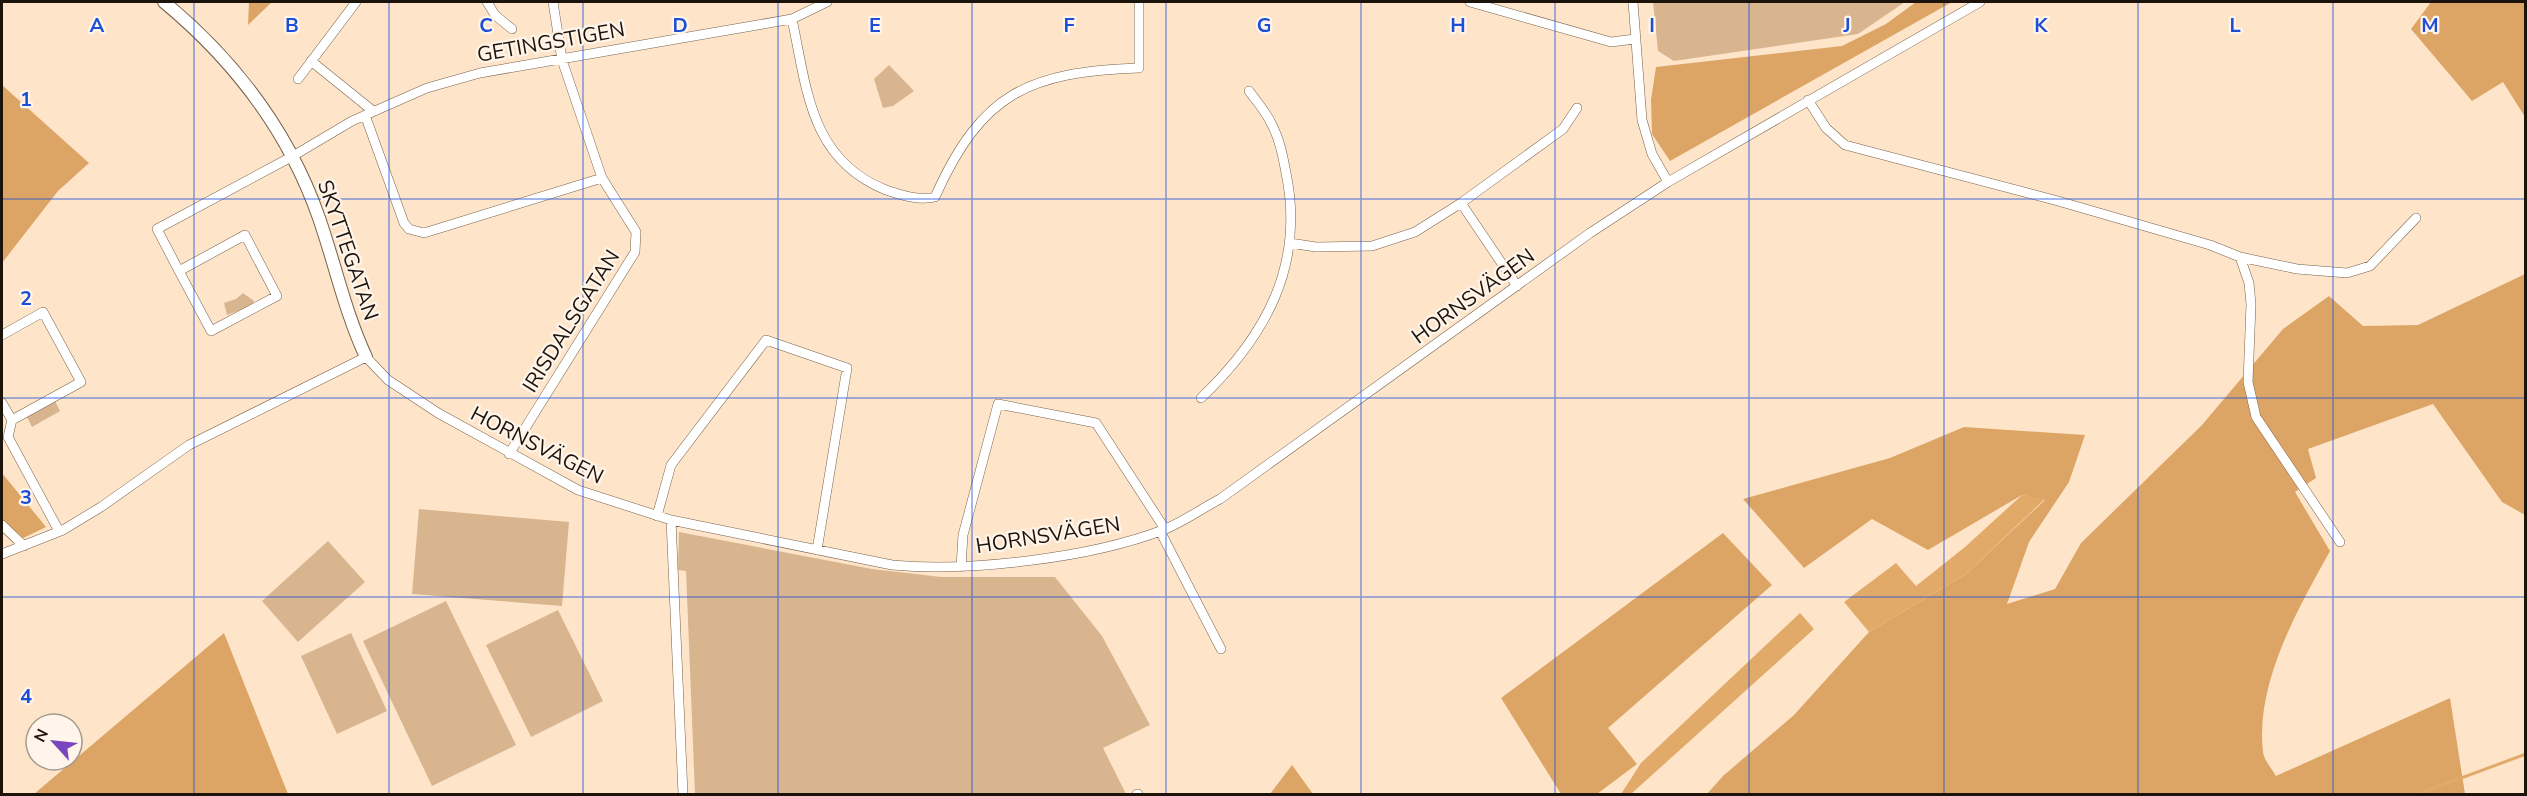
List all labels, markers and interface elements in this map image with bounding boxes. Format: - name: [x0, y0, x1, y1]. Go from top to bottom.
- text: A: [90, 12, 105, 39]
- text: B: [285, 12, 299, 39]
- text: C: [479, 12, 493, 39]
- text: D: [672, 12, 688, 39]
- text: E: [869, 12, 881, 39]
- text: F: [1063, 12, 1075, 39]
- text: G: [1257, 12, 1271, 39]
- text: H: [1450, 12, 1466, 39]
- text: I: [1649, 12, 1655, 39]
- text: J: [1842, 12, 1851, 39]
- text: K: [2034, 12, 2048, 39]
- text: L: [2229, 12, 2241, 39]
- text: M: [2421, 12, 2439, 39]
- street label: GETINGSTIGEN: [475, 15, 627, 69]
- text: 1: [20, 86, 32, 113]
- street label: SKYTTEGATAN: [311, 176, 385, 324]
- street label: HORNSVÄGEN: [1406, 242, 1540, 350]
- street label: IRISDALSGATAN: [516, 244, 626, 398]
- text: 2: [20, 285, 32, 312]
- street label: HORNSVÄGEN: [466, 399, 608, 491]
- text: 3: [20, 484, 32, 511]
- street label: HORNSVÄGEN: [974, 510, 1122, 560]
- text: 4: [20, 683, 32, 710]
- north arrow: [24, 712, 84, 772]
- text: N: [29, 725, 54, 746]

